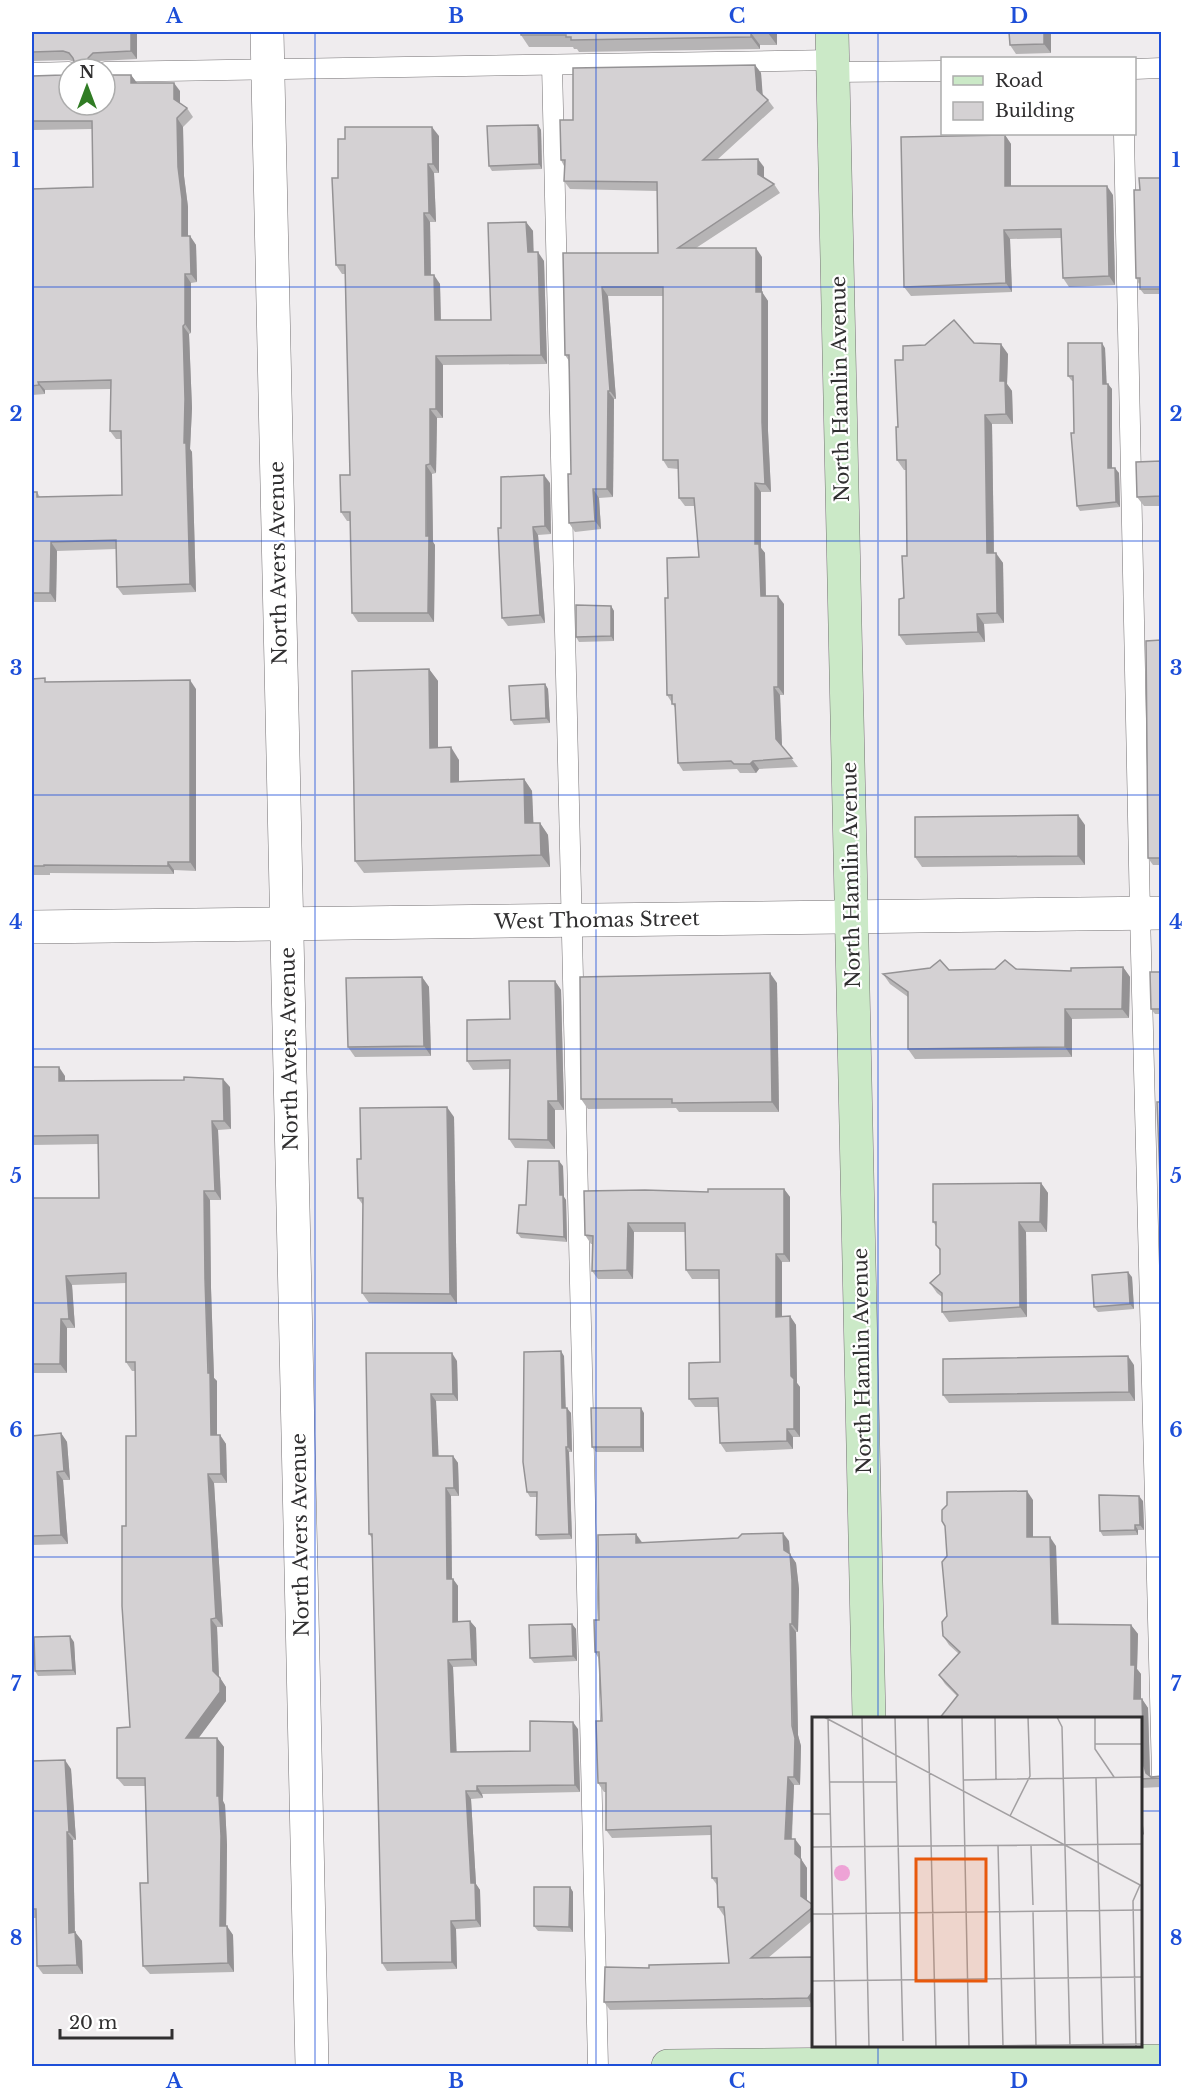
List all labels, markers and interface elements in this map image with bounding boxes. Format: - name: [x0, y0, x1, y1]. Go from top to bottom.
- text: A: [165, 4, 183, 28]
- text: B: [448, 4, 464, 28]
- text: C: [729, 4, 745, 28]
- text: D: [1010, 4, 1028, 28]
- north arrow: [57, 57, 117, 117]
- legend: [941, 57, 1136, 135]
- text: N: [79, 62, 95, 82]
- text: Road: [995, 70, 1043, 92]
- text: Building: [995, 100, 1074, 122]
- text: 1: [12, 148, 21, 172]
- text: 1: [1172, 148, 1181, 172]
- street label: North Hamlin Avenue: [826, 276, 854, 502]
- text: 2: [9, 402, 23, 426]
- text: 2: [1169, 402, 1183, 426]
- street label: North Avers Avenue: [264, 461, 292, 665]
- text: 3: [10, 656, 22, 680]
- text: 3: [1170, 656, 1182, 680]
- street label: North Hamlin Avenue: [837, 762, 865, 988]
- street label: West Thomas Street: [493, 906, 700, 934]
- text: 4: [9, 910, 23, 934]
- text: 4: [1169, 910, 1183, 934]
- street label: North Avers Avenue: [275, 947, 303, 1151]
- text: 5: [10, 1164, 22, 1188]
- text: 5: [1170, 1164, 1182, 1188]
- street label: North Hamlin Avenue: [848, 1248, 876, 1474]
- text: 6: [9, 1418, 23, 1442]
- text: 6: [1169, 1418, 1183, 1442]
- street label: North Avers Avenue: [286, 1433, 314, 1637]
- text: 7: [11, 1672, 22, 1696]
- text: 7: [1171, 1672, 1182, 1696]
- inset map: [812, 1717, 1142, 2047]
- text: 8: [10, 1926, 22, 1950]
- text: 8: [1170, 1926, 1182, 1950]
- scale bar: [60, 2002, 172, 2040]
- text: 20 m: [69, 2012, 117, 2034]
- text: A: [165, 2069, 183, 2093]
- text: B: [448, 2069, 464, 2093]
- text: C: [729, 2069, 745, 2093]
- text: D: [1010, 2069, 1028, 2093]

